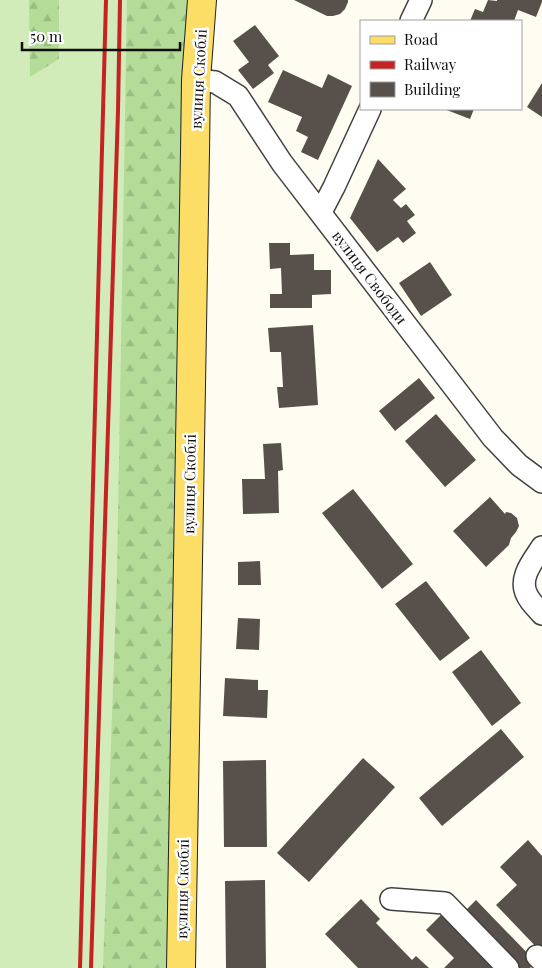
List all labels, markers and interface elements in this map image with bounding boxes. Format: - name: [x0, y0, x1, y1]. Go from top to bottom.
- scale bar: [22, 20, 180, 52]
- legend: [360, 20, 522, 110]
- text: 50 m: [30, 26, 63, 46]
- street label: вулиця Скоблі: [185, 28, 211, 129]
- text: Road: [404, 29, 438, 49]
- text: Railway: [404, 54, 457, 74]
- text: Building: [404, 79, 461, 99]
- street label: вулиця Свободи: [328, 226, 412, 328]
- street label: вулиця Скоблі: [178, 433, 200, 534]
- street label: вулиця Скоблі: [171, 838, 193, 939]

